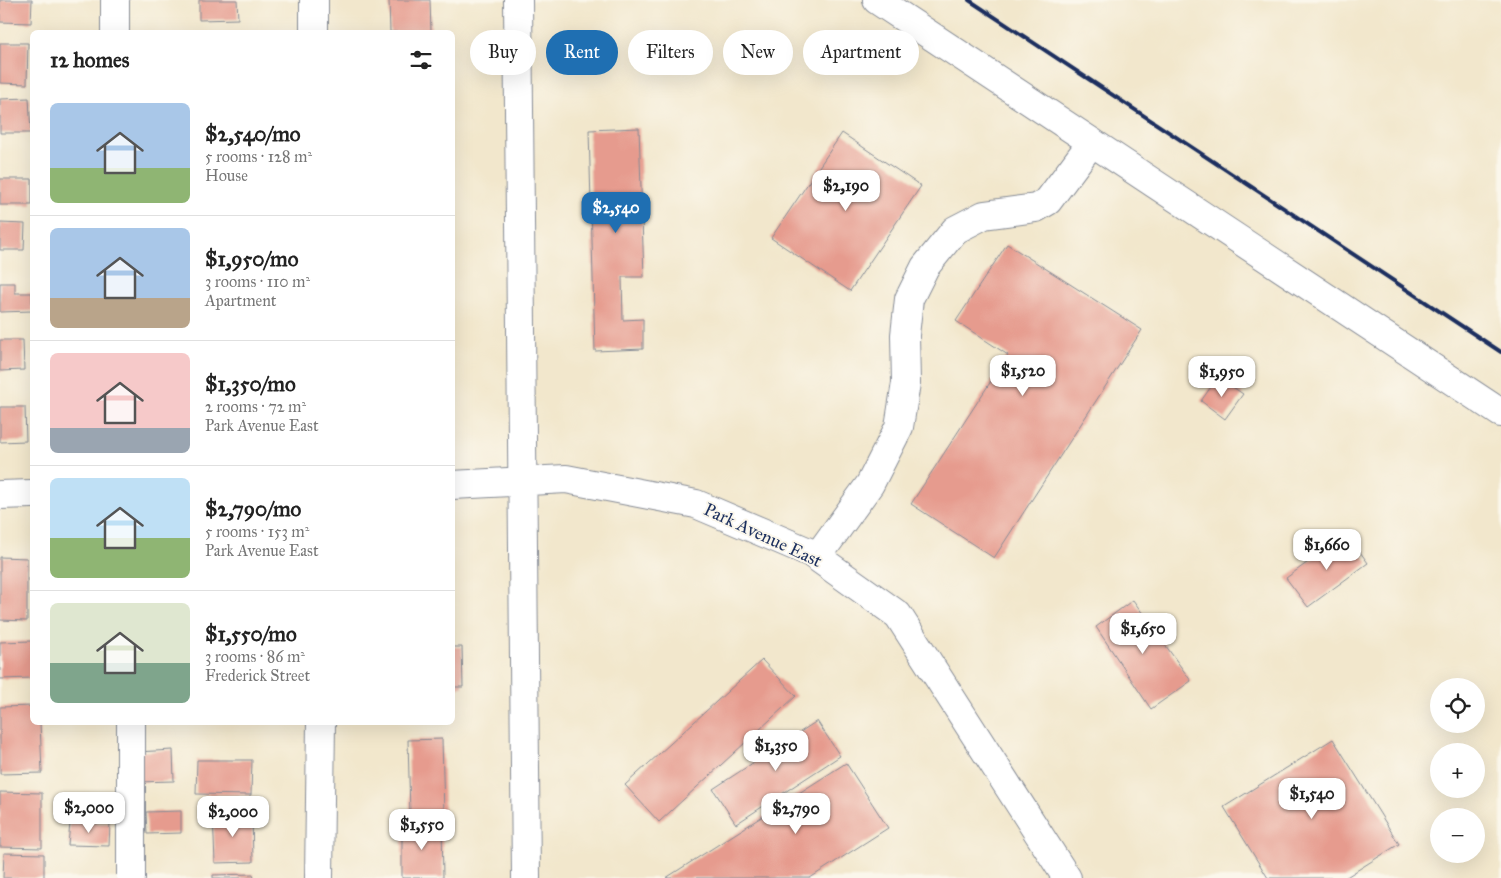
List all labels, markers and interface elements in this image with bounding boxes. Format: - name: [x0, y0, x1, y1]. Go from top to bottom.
- chip: Buy: [470, 30, 536, 75]
- chip: Rent: [546, 30, 618, 75]
- chip: Filters: [628, 30, 713, 75]
- chip: New: [723, 30, 793, 75]
- chip: Apartment: [803, 30, 919, 75]
- icon: filters: [407, 46, 435, 74]
- text: 12 homes: [50, 47, 129, 73]
- text: $2,540/mo: [205, 121, 301, 147]
- icon: home: [90, 123, 150, 183]
- text: 5 rooms · 128 m²: [205, 147, 312, 166]
- text: House: [205, 166, 248, 185]
- pin: $2,190: [805, 170, 887, 212]
- text: $2,190: [823, 176, 869, 195]
- pin: $2,540: [575, 192, 657, 234]
- text: $2,540: [593, 198, 639, 217]
- text: $1,950/mo: [205, 246, 298, 272]
- icon: home: [90, 248, 150, 308]
- text: 3 rooms · 110 m²: [205, 272, 310, 291]
- text: Apartment: [205, 291, 277, 310]
- pin: $1,520: [982, 354, 1064, 397]
- pin: $1,950: [1181, 356, 1263, 398]
- text: $1,520: [1001, 361, 1045, 380]
- text: $1,950: [1199, 362, 1245, 381]
- text: $1,350/mo: [205, 371, 296, 397]
- icon: home: [90, 373, 150, 433]
- text: 2 rooms · 72 m²: [205, 397, 306, 416]
- text: Park Avenue East: [205, 416, 319, 435]
- text: $2,790/mo: [205, 496, 301, 522]
- icon: home: [90, 498, 150, 558]
- street label: Park Avenue East: [700, 498, 826, 572]
- text: 5 rooms · 153 m²: [205, 522, 309, 541]
- pin: $1,660: [1286, 528, 1368, 571]
- text: $1,660: [1304, 535, 1350, 554]
- text: Park Avenue East: [205, 541, 319, 560]
- pin: $1,650: [1102, 612, 1184, 655]
- text: $1,650: [1120, 619, 1166, 638]
- text: $1,550/mo: [205, 621, 297, 647]
- icon: home: [90, 623, 150, 683]
- text: 3 rooms · 86 m²: [205, 647, 305, 666]
- text: Frederick Street: [205, 666, 310, 685]
- map controls: [1430, 678, 1485, 863]
- button: locate: [1430, 678, 1485, 733]
- pin: $1,350: [735, 730, 817, 772]
- text: $1,350: [754, 736, 798, 755]
- button: +: [1430, 743, 1485, 798]
- pin: $1,540: [1271, 778, 1353, 820]
- text: $1,540: [1289, 784, 1335, 803]
- pin: $2,000: [48, 792, 130, 834]
- pin: $2,790: [755, 792, 837, 835]
- pin: $2,000: [192, 796, 274, 838]
- text: $2,000: [64, 798, 114, 817]
- text: $2,790: [772, 799, 820, 818]
- text: $2,000: [208, 802, 258, 821]
- pin: $1,550: [381, 808, 463, 851]
- button: −: [1430, 808, 1485, 863]
- text: $1,550: [400, 815, 444, 834]

